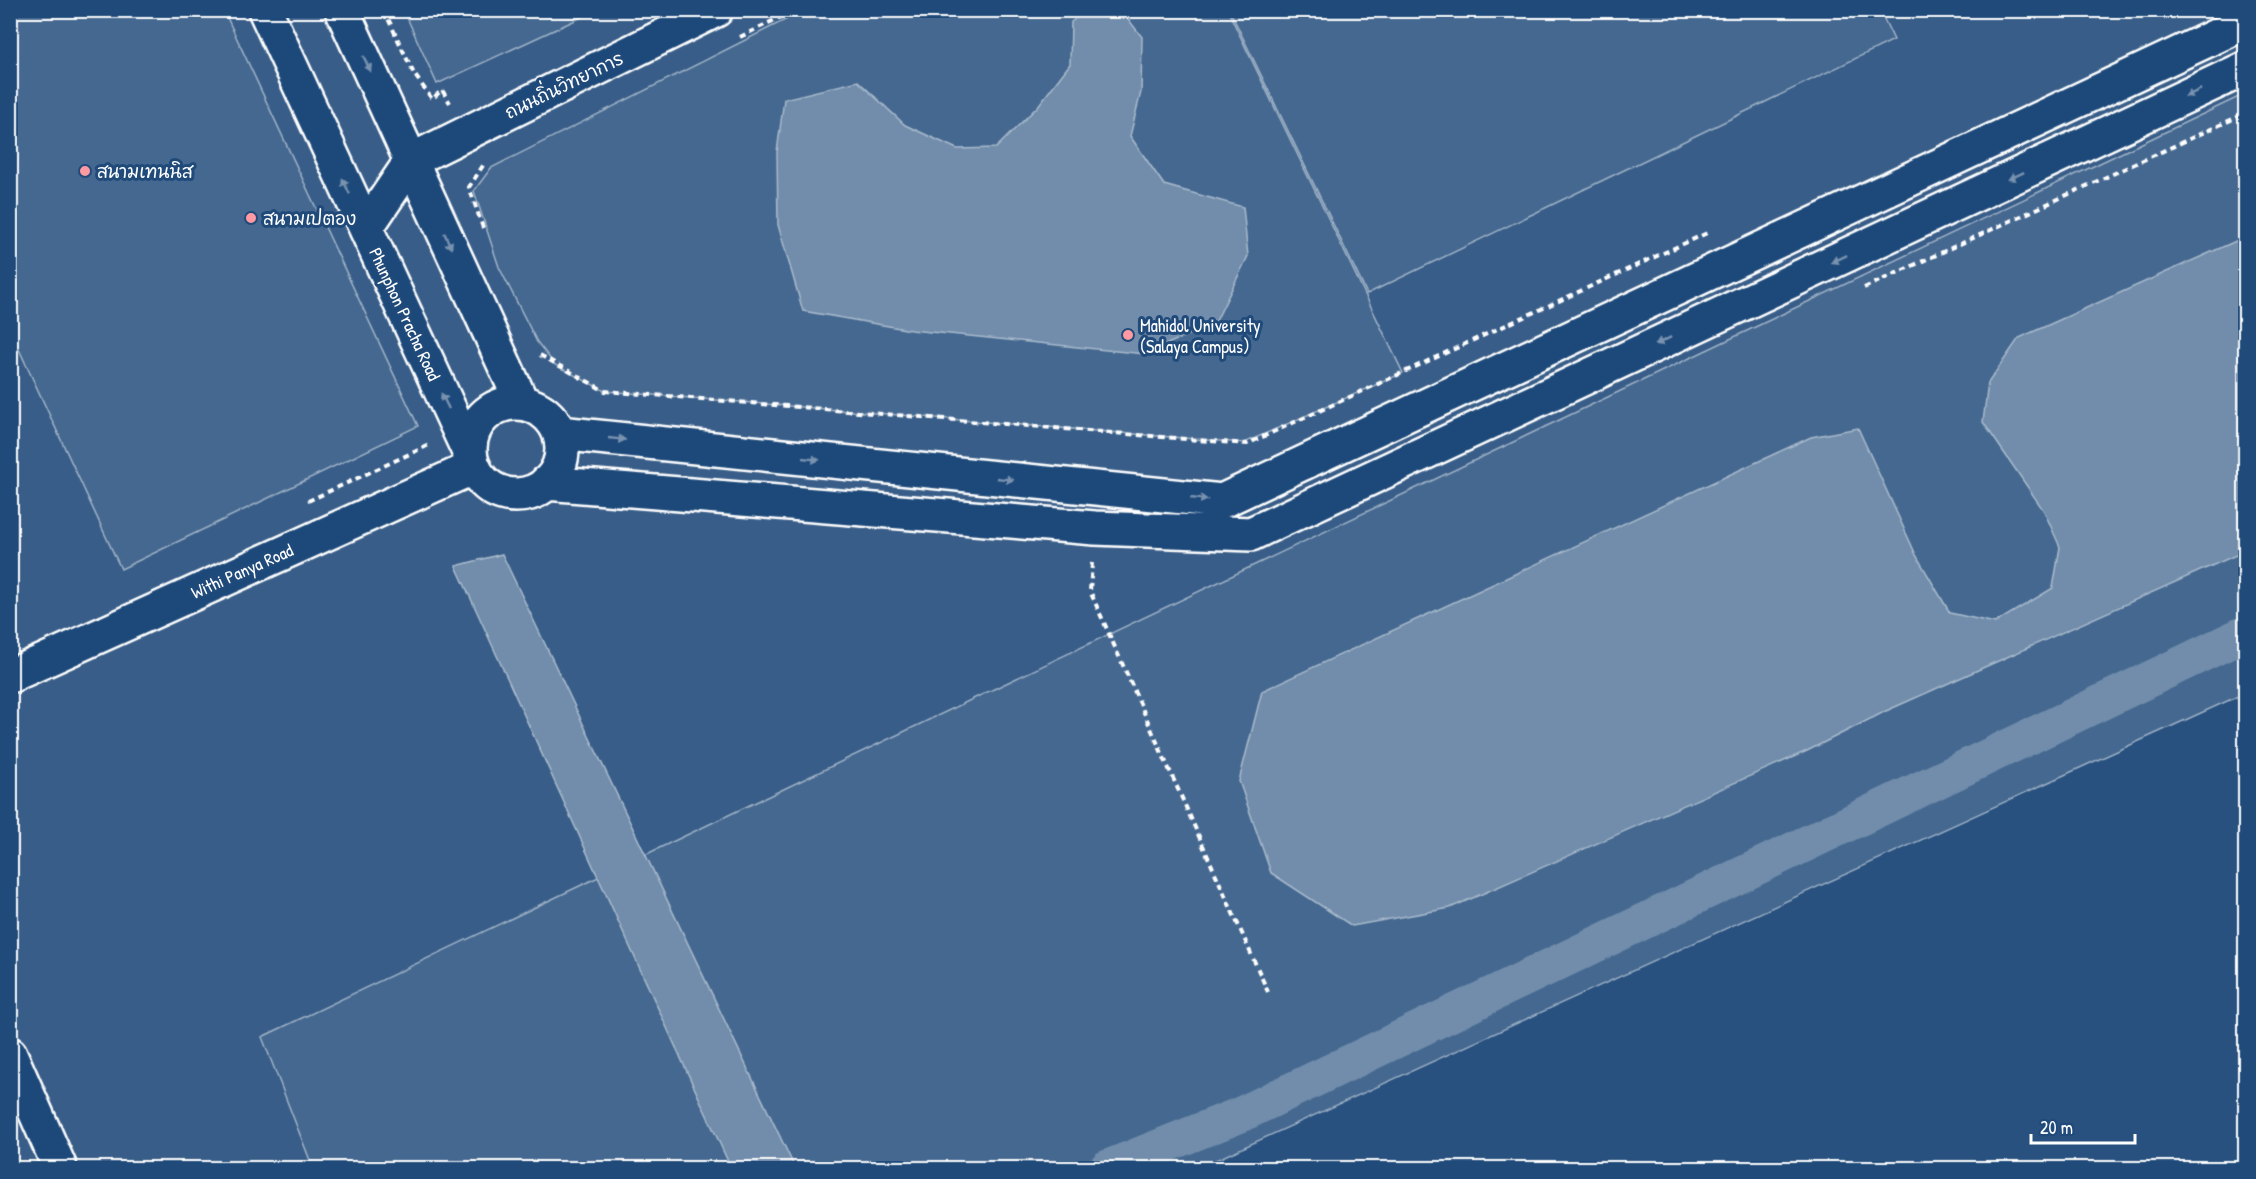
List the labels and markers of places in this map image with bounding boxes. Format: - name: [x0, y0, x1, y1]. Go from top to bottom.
- place label: สนามเทนนิส: [97, 159, 195, 184]
- marker: สนามเทนนิส: [78, 164, 92, 178]
- place label: สนามเปตอง: [263, 206, 356, 231]
- marker: สนามเปตอง: [244, 211, 258, 225]
- place label: Mahidol University (Salaya Campus): [1140, 313, 1261, 359]
- marker: Mahidol University (Salaya Campus): [1121, 328, 1135, 342]

